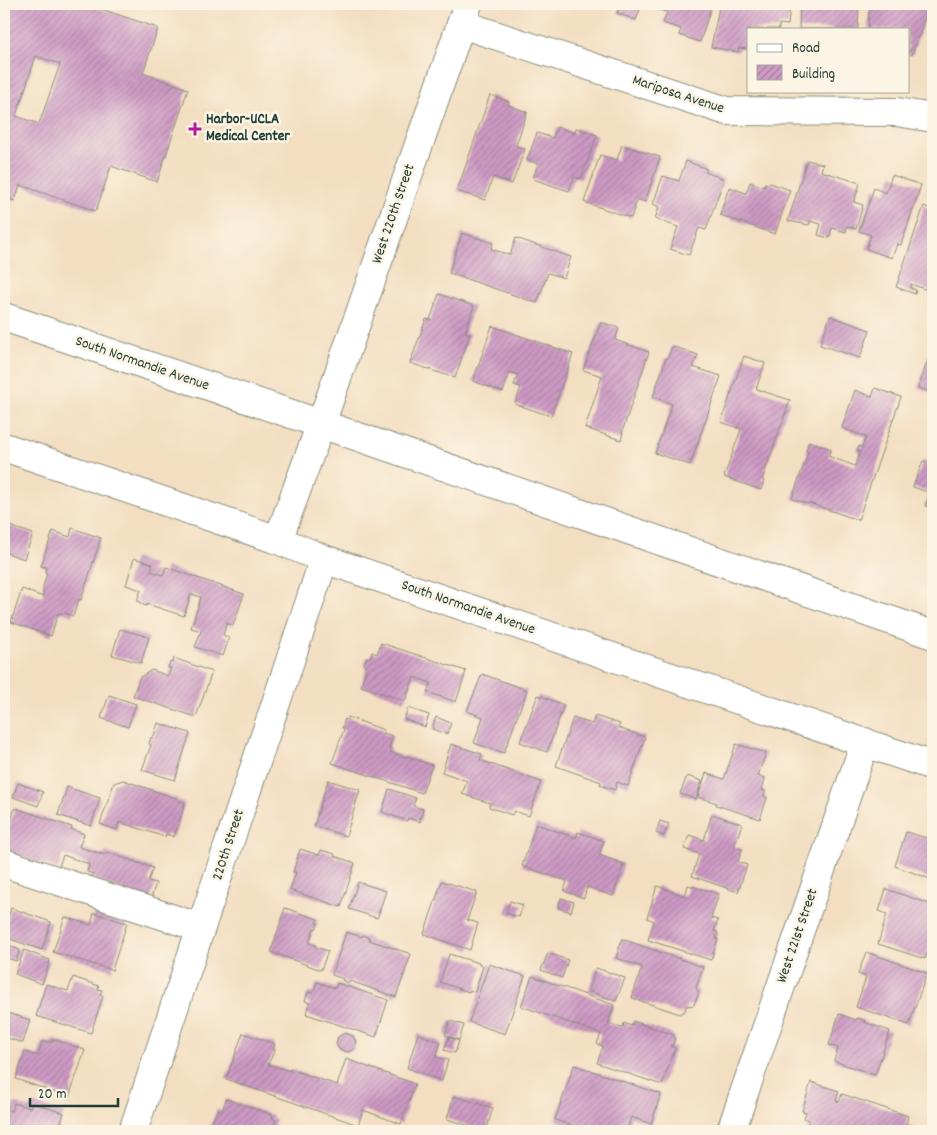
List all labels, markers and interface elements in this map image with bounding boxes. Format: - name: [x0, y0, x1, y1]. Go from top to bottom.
- legend: [747, 28, 910, 92]
- text: Road: [792, 38, 820, 60]
- text: Building: [792, 64, 835, 86]
- street label: Mariposa Avenue: [629, 70, 727, 120]
- place label: Harbor-UCLA Medical Center: [206, 109, 290, 148]
- marker: Harbor-UCLA Medical Center: [188, 122, 202, 136]
- street label: West 220th Street: [367, 161, 421, 267]
- street label: South Normandie Avenue: [72, 331, 212, 397]
- street label: South Normandie Avenue: [398, 575, 538, 641]
- street label: 220th Street: [207, 806, 251, 883]
- street label: West 221st Street: [772, 885, 825, 986]
- scale bar: [30, 1075, 118, 1107]
- text: 20 m: [38, 1084, 66, 1106]

